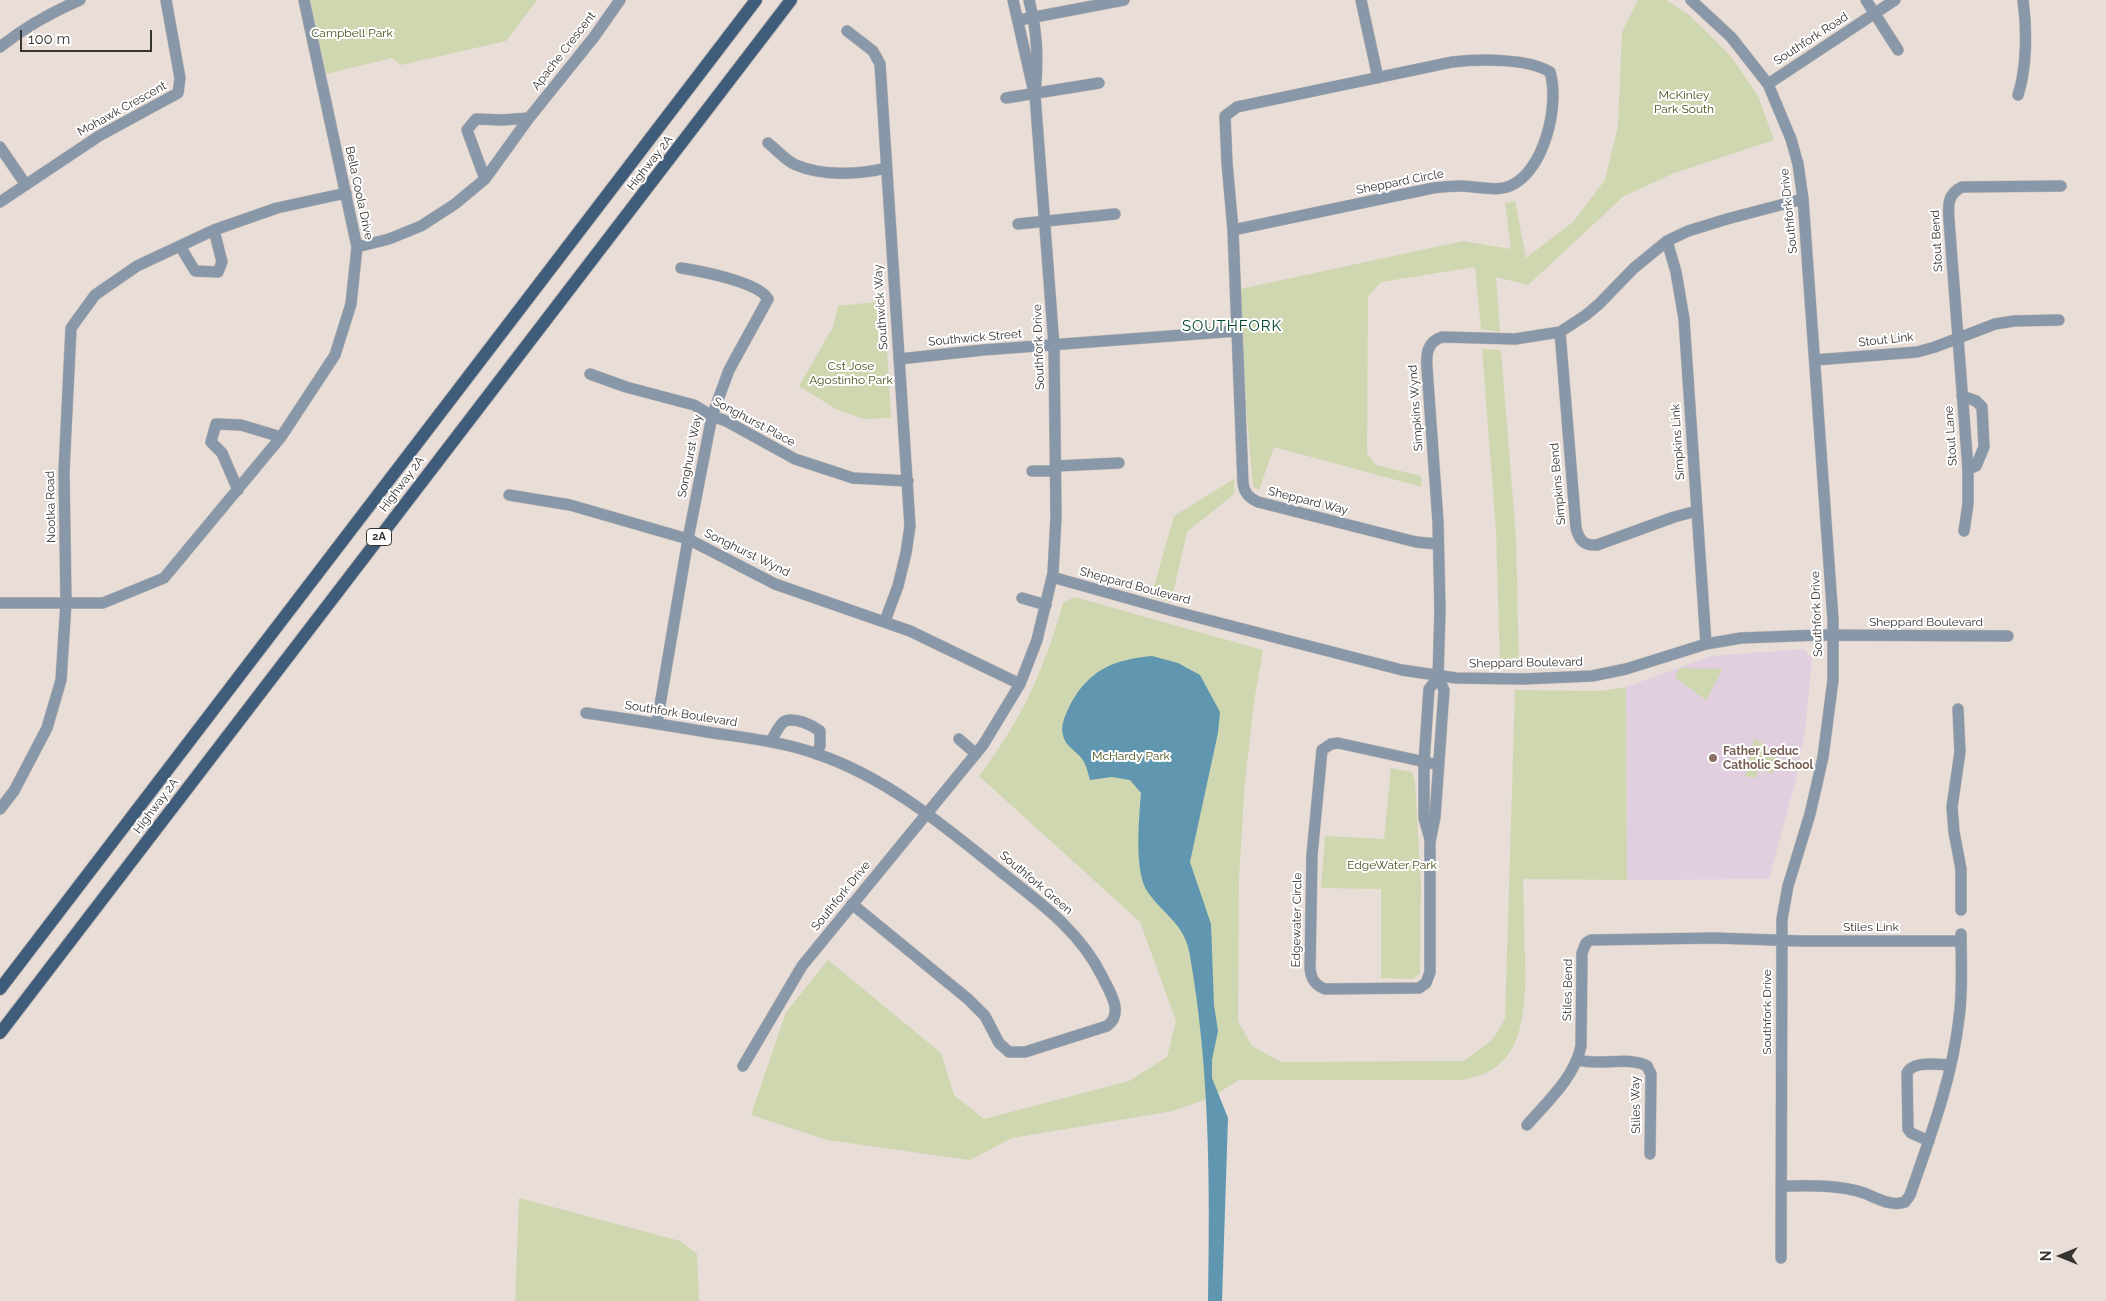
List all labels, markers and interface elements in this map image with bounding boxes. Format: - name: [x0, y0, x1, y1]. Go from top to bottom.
- street label: Apache Crescent: [529, 9, 599, 93]
- street label: Southfork Road: [1771, 10, 1851, 68]
- scale bar: [22, 20, 155, 52]
- park label: Campbell Park: [311, 26, 393, 40]
- text: 100 m: [28, 30, 70, 48]
- street label: Mohawk Crescent: [75, 79, 169, 139]
- park label: McKinley Park South: [1654, 88, 1714, 116]
- street label: Highway 2A: [624, 133, 676, 193]
- street label: Bella Coola Drive: [342, 145, 376, 241]
- street label: Sheppard Circle: [1355, 166, 1445, 198]
- street label: Southfork Drive: [1777, 168, 1801, 254]
- street label: Stout Bend: [1928, 210, 1946, 272]
- street label: Southwick Way: [871, 264, 891, 350]
- street label: Southfork Drive: [1030, 304, 1048, 390]
- district label: SOUTHFORK: [1181, 317, 1283, 335]
- street label: Southwick Street: [928, 327, 1022, 349]
- street label: Stout Link: [1858, 330, 1914, 350]
- park label: Cst Jose Agostinho Park: [809, 359, 893, 387]
- street label: Simpkins Wynd: [1406, 364, 1426, 452]
- street label: Songhurst Place: [710, 394, 798, 450]
- street label: Simpkins Link: [1668, 404, 1688, 480]
- street label: Stout Lane: [1942, 406, 1960, 466]
- street label: Songhurst Way: [675, 413, 705, 499]
- street label: Simpkins Bend: [1547, 442, 1569, 526]
- street label: Highway 2A: [377, 453, 427, 515]
- street label: Nootka Road: [43, 471, 59, 543]
- street label: Sheppard Way: [1266, 484, 1350, 518]
- street label: Songhurst Wynd: [702, 526, 792, 580]
- road number: 2A: [366, 528, 392, 546]
- street label: Sheppard Boulevard: [1078, 564, 1192, 608]
- street label: Southfork Drive: [1808, 571, 1826, 657]
- street label: Sheppard Boulevard: [1869, 615, 1983, 629]
- street label: Sheppard Boulevard: [1469, 655, 1583, 671]
- street label: Southfork Boulevard: [624, 698, 738, 730]
- place label: Father Leduc Catholic School: [1723, 744, 1813, 772]
- park label: McHardy Park: [1092, 749, 1170, 763]
- marker: Father Leduc Catholic School: [1707, 752, 1719, 764]
- street label: Highway 2A: [131, 775, 181, 837]
- street label: Southfork Green: [997, 848, 1075, 918]
- street label: Southfork Drive: [808, 858, 874, 934]
- park label: EdgeWater Park: [1347, 858, 1437, 872]
- street label: Edgewater Circle: [1289, 872, 1305, 968]
- street label: Stiles Link: [1843, 920, 1899, 934]
- street label: Stiles Bend: [1560, 959, 1576, 1021]
- street label: Southfork Drive: [1760, 969, 1774, 1055]
- street label: Stiles Way: [1628, 1076, 1644, 1134]
- north arrow: [2036, 1231, 2086, 1281]
- text: N: [2038, 1251, 2054, 1261]

